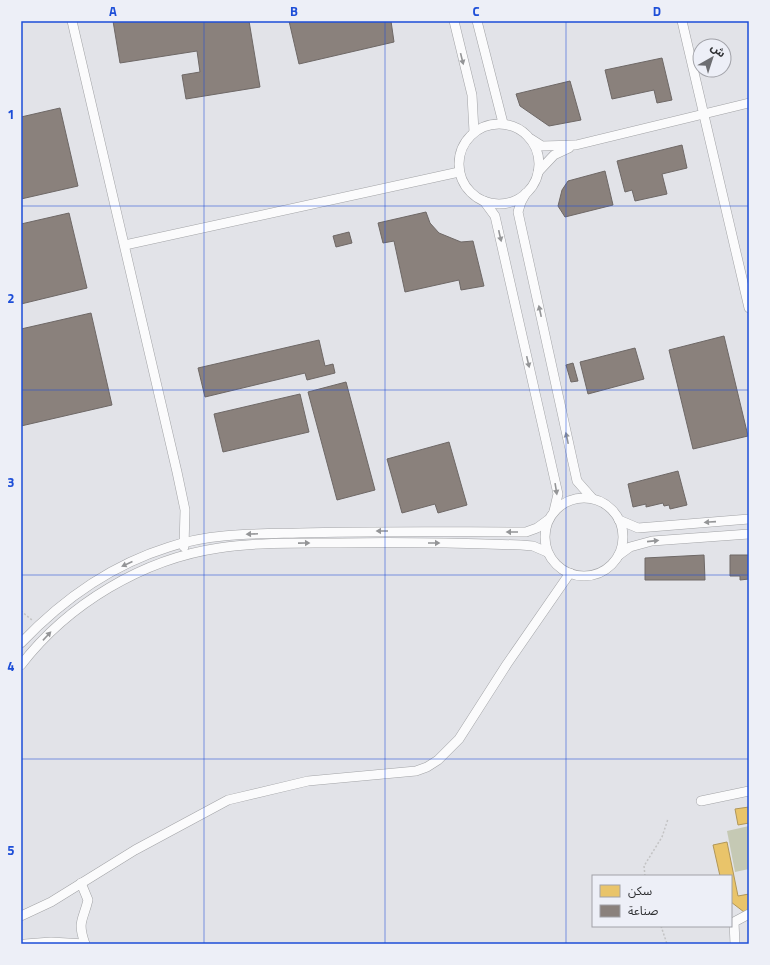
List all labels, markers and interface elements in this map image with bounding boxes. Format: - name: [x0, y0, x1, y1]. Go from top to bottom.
- text: A: [109, 1, 117, 21]
- text: B: [290, 1, 298, 21]
- text: C: [472, 1, 480, 21]
- text: D: [653, 1, 661, 21]
- north arrow: [692, 38, 732, 78]
- text: ش: [707, 39, 729, 61]
- one-way arrow: [460, 53, 466, 65]
- text: 1: [7, 104, 15, 124]
- one-way arrow: [497, 229, 503, 242]
- text: 2: [7, 288, 15, 308]
- one-way arrow: [536, 305, 542, 317]
- one-way arrow: [526, 356, 532, 369]
- one-way arrow: [564, 432, 570, 444]
- text: 3: [7, 472, 15, 492]
- one-way arrow: [553, 483, 559, 495]
- one-way arrow: [704, 519, 716, 526]
- one-way arrow: [375, 528, 388, 534]
- one-way arrow: [505, 529, 518, 535]
- one-way arrow: [245, 531, 258, 537]
- one-way arrow: [647, 538, 659, 544]
- one-way arrow: [298, 540, 311, 546]
- one-way arrow: [428, 540, 441, 546]
- one-way arrow: [121, 561, 132, 567]
- one-way arrow: [42, 631, 51, 640]
- text: 4: [7, 656, 15, 676]
- text: 5: [7, 840, 15, 860]
- legend: [592, 875, 732, 927]
- text: سكن: [628, 881, 652, 900]
- text: صناعة: [628, 901, 658, 920]

